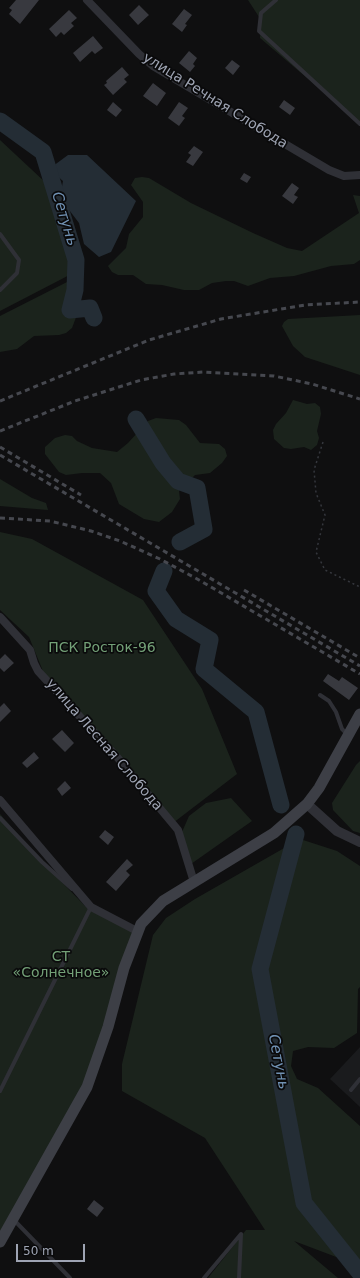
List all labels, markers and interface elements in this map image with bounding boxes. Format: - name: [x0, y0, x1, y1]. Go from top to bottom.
- street label: улица Речная Слобода: [139, 49, 291, 153]
- water label: Сетунь: [47, 190, 81, 248]
- park label: ПСК Росток-96: [48, 640, 156, 656]
- street label: улица Лесная Слобода: [42, 676, 166, 814]
- park label: СТ «Солнечное»: [13, 949, 109, 982]
- water label: Сетунь: [264, 1033, 292, 1091]
- scale bar: [18, 1236, 87, 1262]
- text: 50 m: [23, 1244, 54, 1258]

